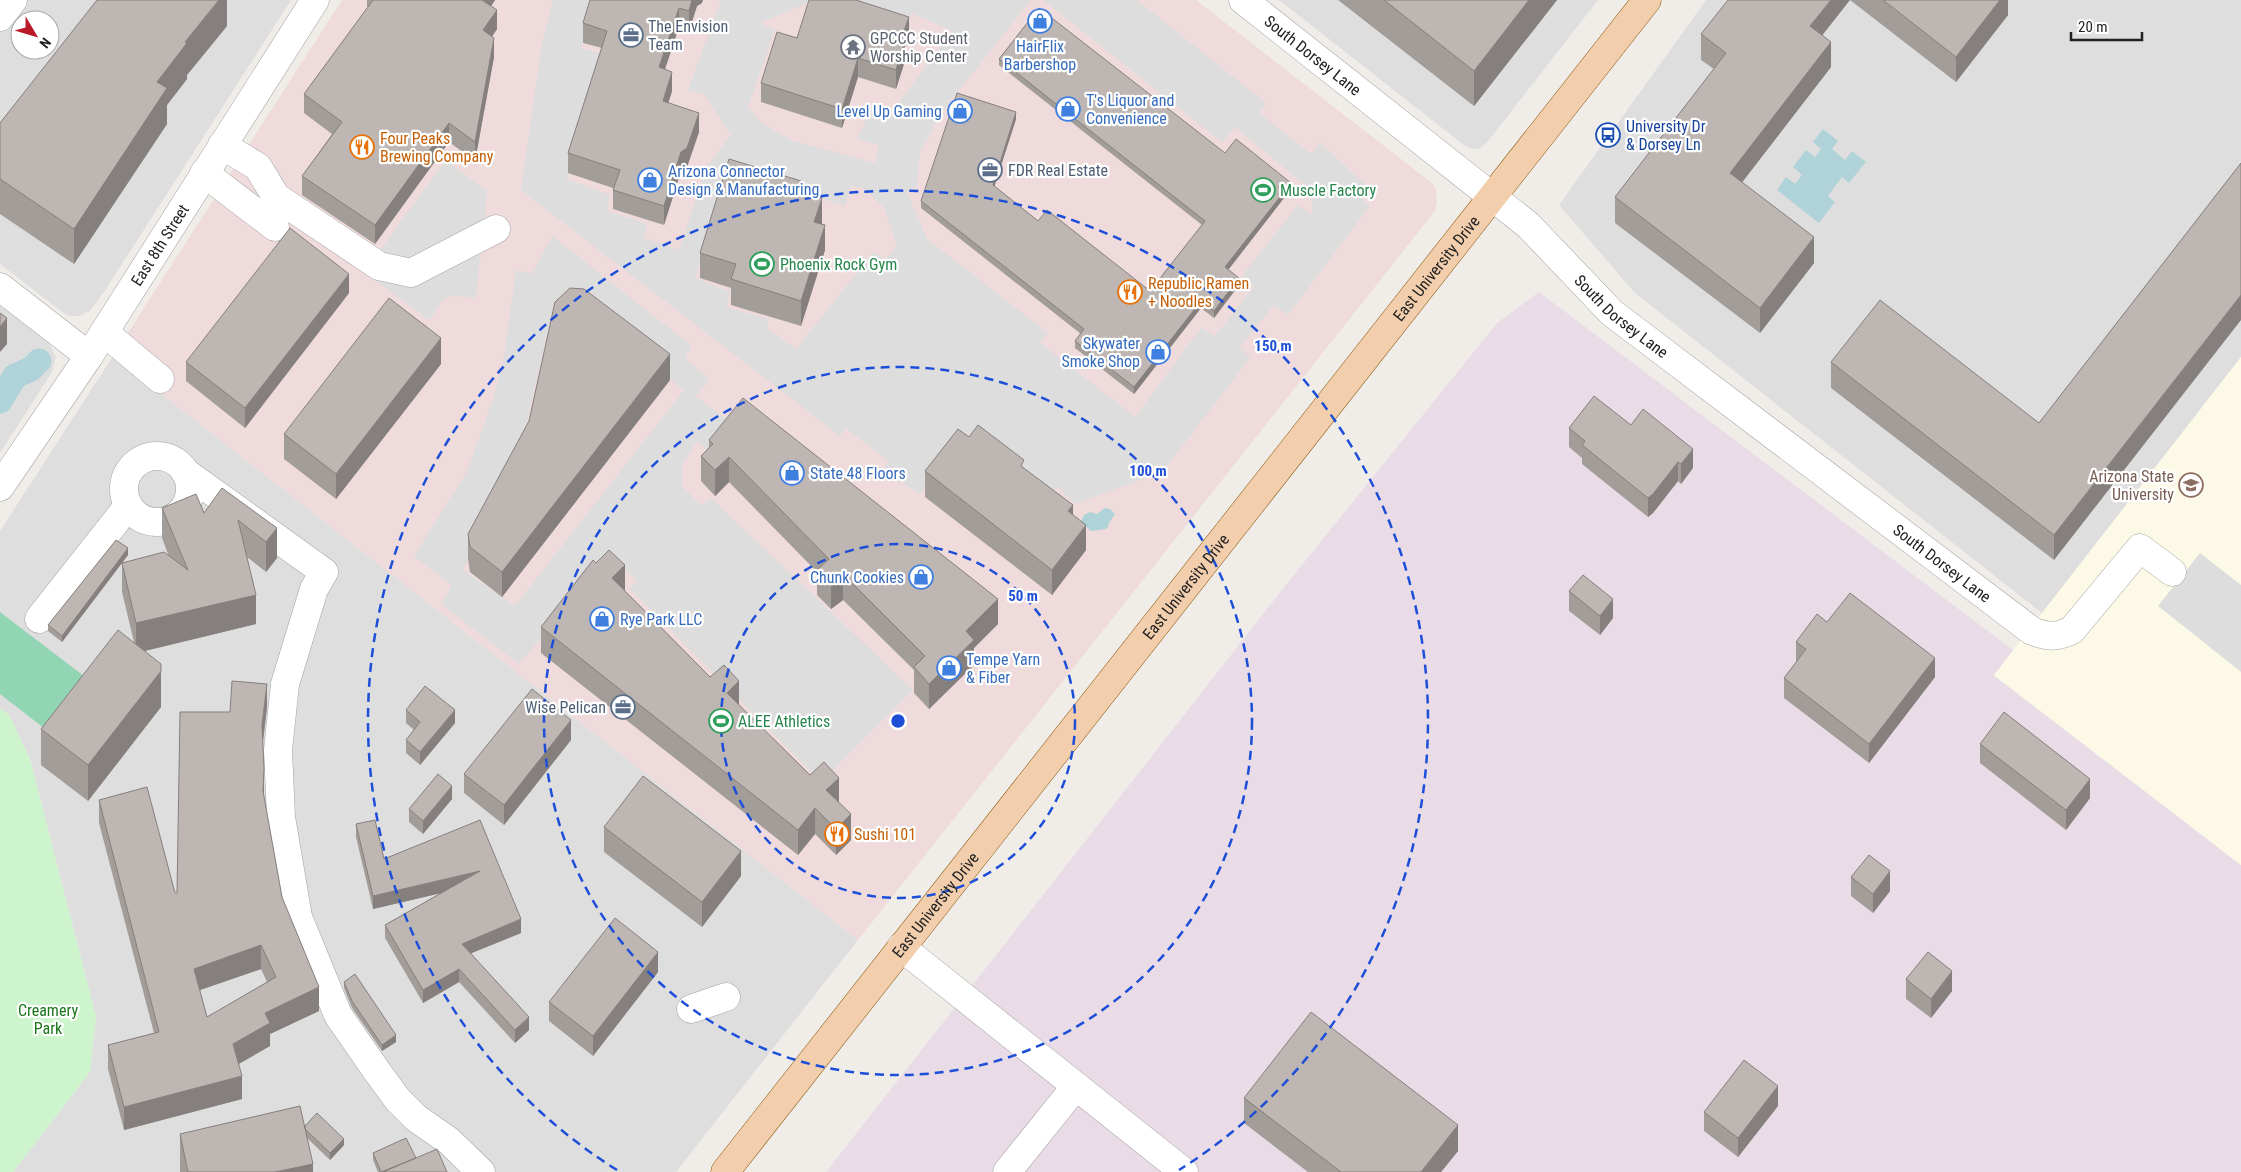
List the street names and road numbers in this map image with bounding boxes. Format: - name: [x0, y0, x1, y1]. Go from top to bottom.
- street label: South Dorsey Lane: [1261, 11, 1365, 99]
- street label: East 8th Street: [127, 200, 193, 289]
- street label: East University Drive: [1389, 212, 1483, 325]
- street label: South Dorsey Lane: [1571, 271, 1672, 362]
- street label: South Dorsey Lane: [1890, 520, 1995, 606]
- street label: East University Drive: [1138, 530, 1233, 643]
- street label: East University Drive: [888, 848, 983, 961]

